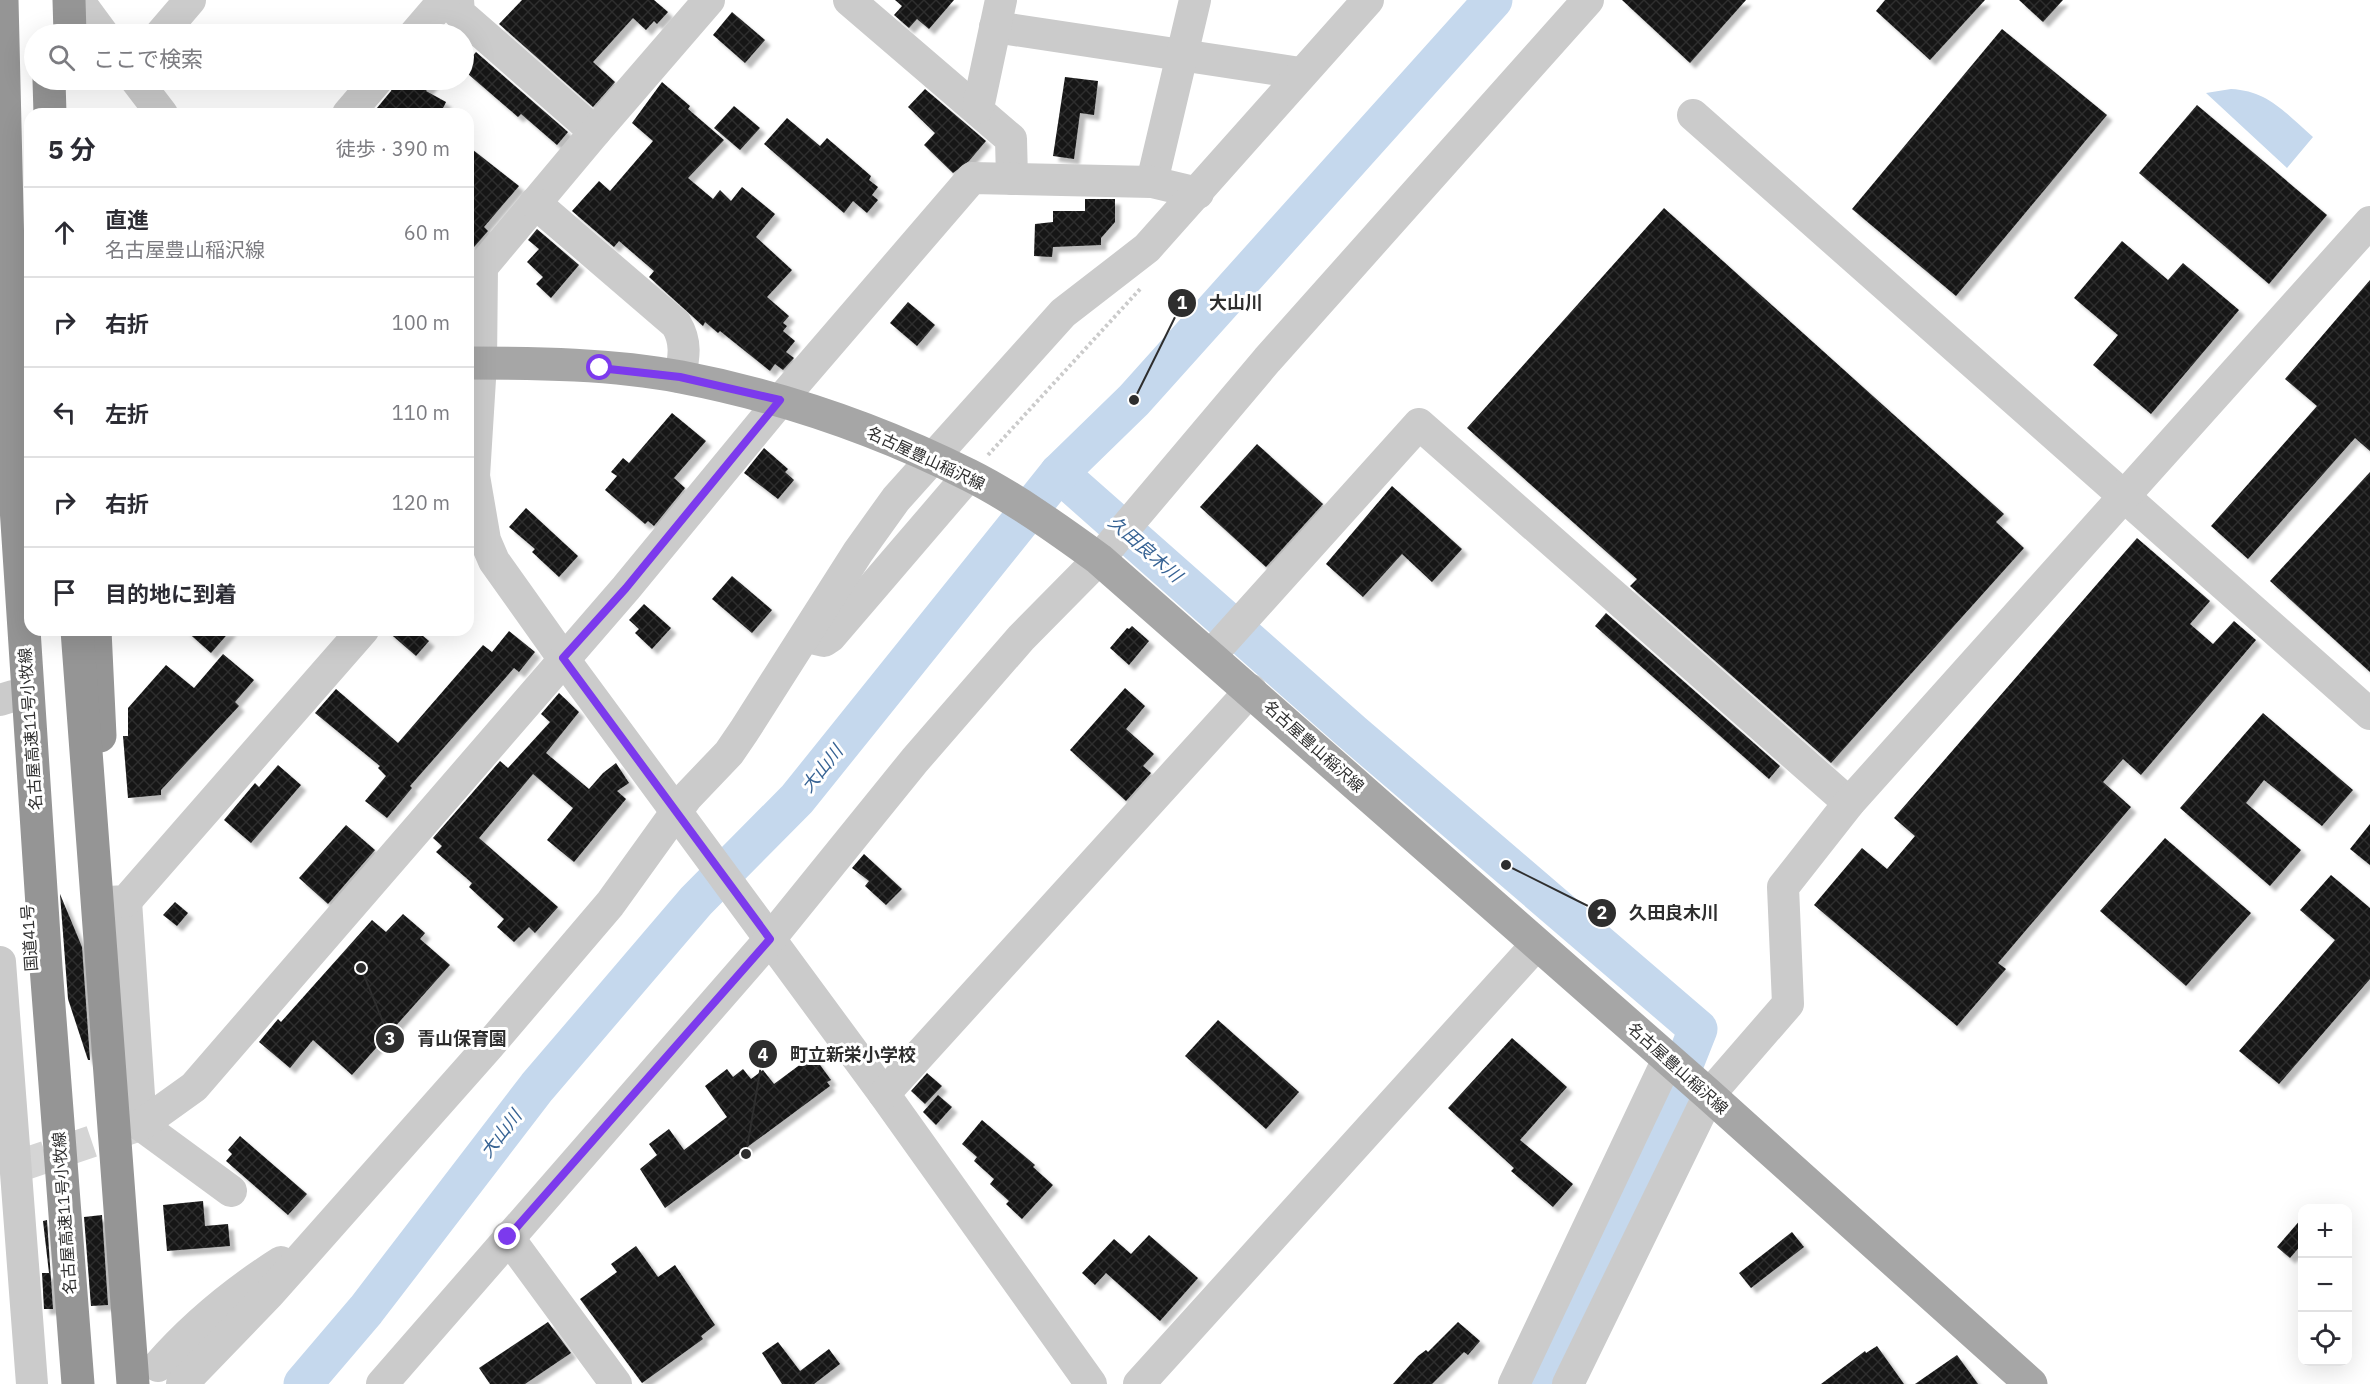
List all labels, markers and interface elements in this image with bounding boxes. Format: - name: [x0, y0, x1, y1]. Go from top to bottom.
- search box: [24, 24, 474, 90]
- icon: search: [45, 41, 78, 74]
- text: ここで検索: [93, 44, 203, 73]
- text: 5 分: [48, 132, 96, 166]
- text: 徒歩 · 390 m: [336, 135, 450, 162]
- text: 直進: [105, 205, 149, 234]
- icon: ahead: [48, 216, 81, 249]
- text: 60 m: [404, 219, 450, 246]
- text: 名古屋豊山稲沢線: [105, 236, 265, 263]
- callout: 大山川: [1167, 285, 1275, 321]
- text: 1: [1177, 291, 1188, 314]
- text: 大山川: [1209, 291, 1263, 314]
- icon: right: [48, 306, 81, 339]
- text: 右折: [105, 309, 149, 338]
- text: 100 m: [392, 309, 450, 336]
- route start: [586, 354, 612, 380]
- icon: left: [48, 396, 81, 429]
- text: 左折: [105, 399, 149, 428]
- text: 110 m: [392, 399, 450, 426]
- street label: 名古屋豊山稲沢線: [864, 422, 988, 494]
- icon: right: [48, 486, 81, 519]
- text: 右折: [105, 489, 149, 518]
- text: 120 m: [392, 489, 450, 516]
- water label: 久田良木川: [1104, 510, 1188, 588]
- icon: arrive: [48, 576, 81, 609]
- text: 目的地に到着: [105, 579, 237, 608]
- street label: 名古屋高速11号小牧線: [14, 647, 46, 811]
- street label: 名古屋豊山稲沢線: [1260, 696, 1368, 796]
- water label: 大山川: [796, 739, 849, 797]
- callout: 久田良木川: [1587, 895, 1731, 931]
- text: 2: [1597, 901, 1607, 924]
- text: 久田良木川: [1629, 901, 1719, 924]
- street label: 国道41号: [17, 904, 41, 972]
- street label: 名古屋豊山稲沢線: [1624, 1018, 1732, 1118]
- callout: 青山保育園: [375, 1021, 519, 1057]
- text: 3: [385, 1027, 395, 1050]
- text: 青山保育園: [417, 1027, 507, 1050]
- callout: 町立新栄小学校: [748, 1036, 928, 1072]
- text: 4: [758, 1043, 769, 1066]
- text: 町立新栄小学校: [790, 1043, 916, 1066]
- water label: 大山川: [475, 1104, 528, 1162]
- street label: 名古屋高速11号小牧線: [48, 1131, 80, 1295]
- map controls: [2298, 1204, 2352, 1366]
- button: +: [2298, 1204, 2352, 1258]
- route end: [494, 1223, 520, 1249]
- button: −: [2298, 1258, 2352, 1312]
- button: locate: [2298, 1312, 2352, 1366]

